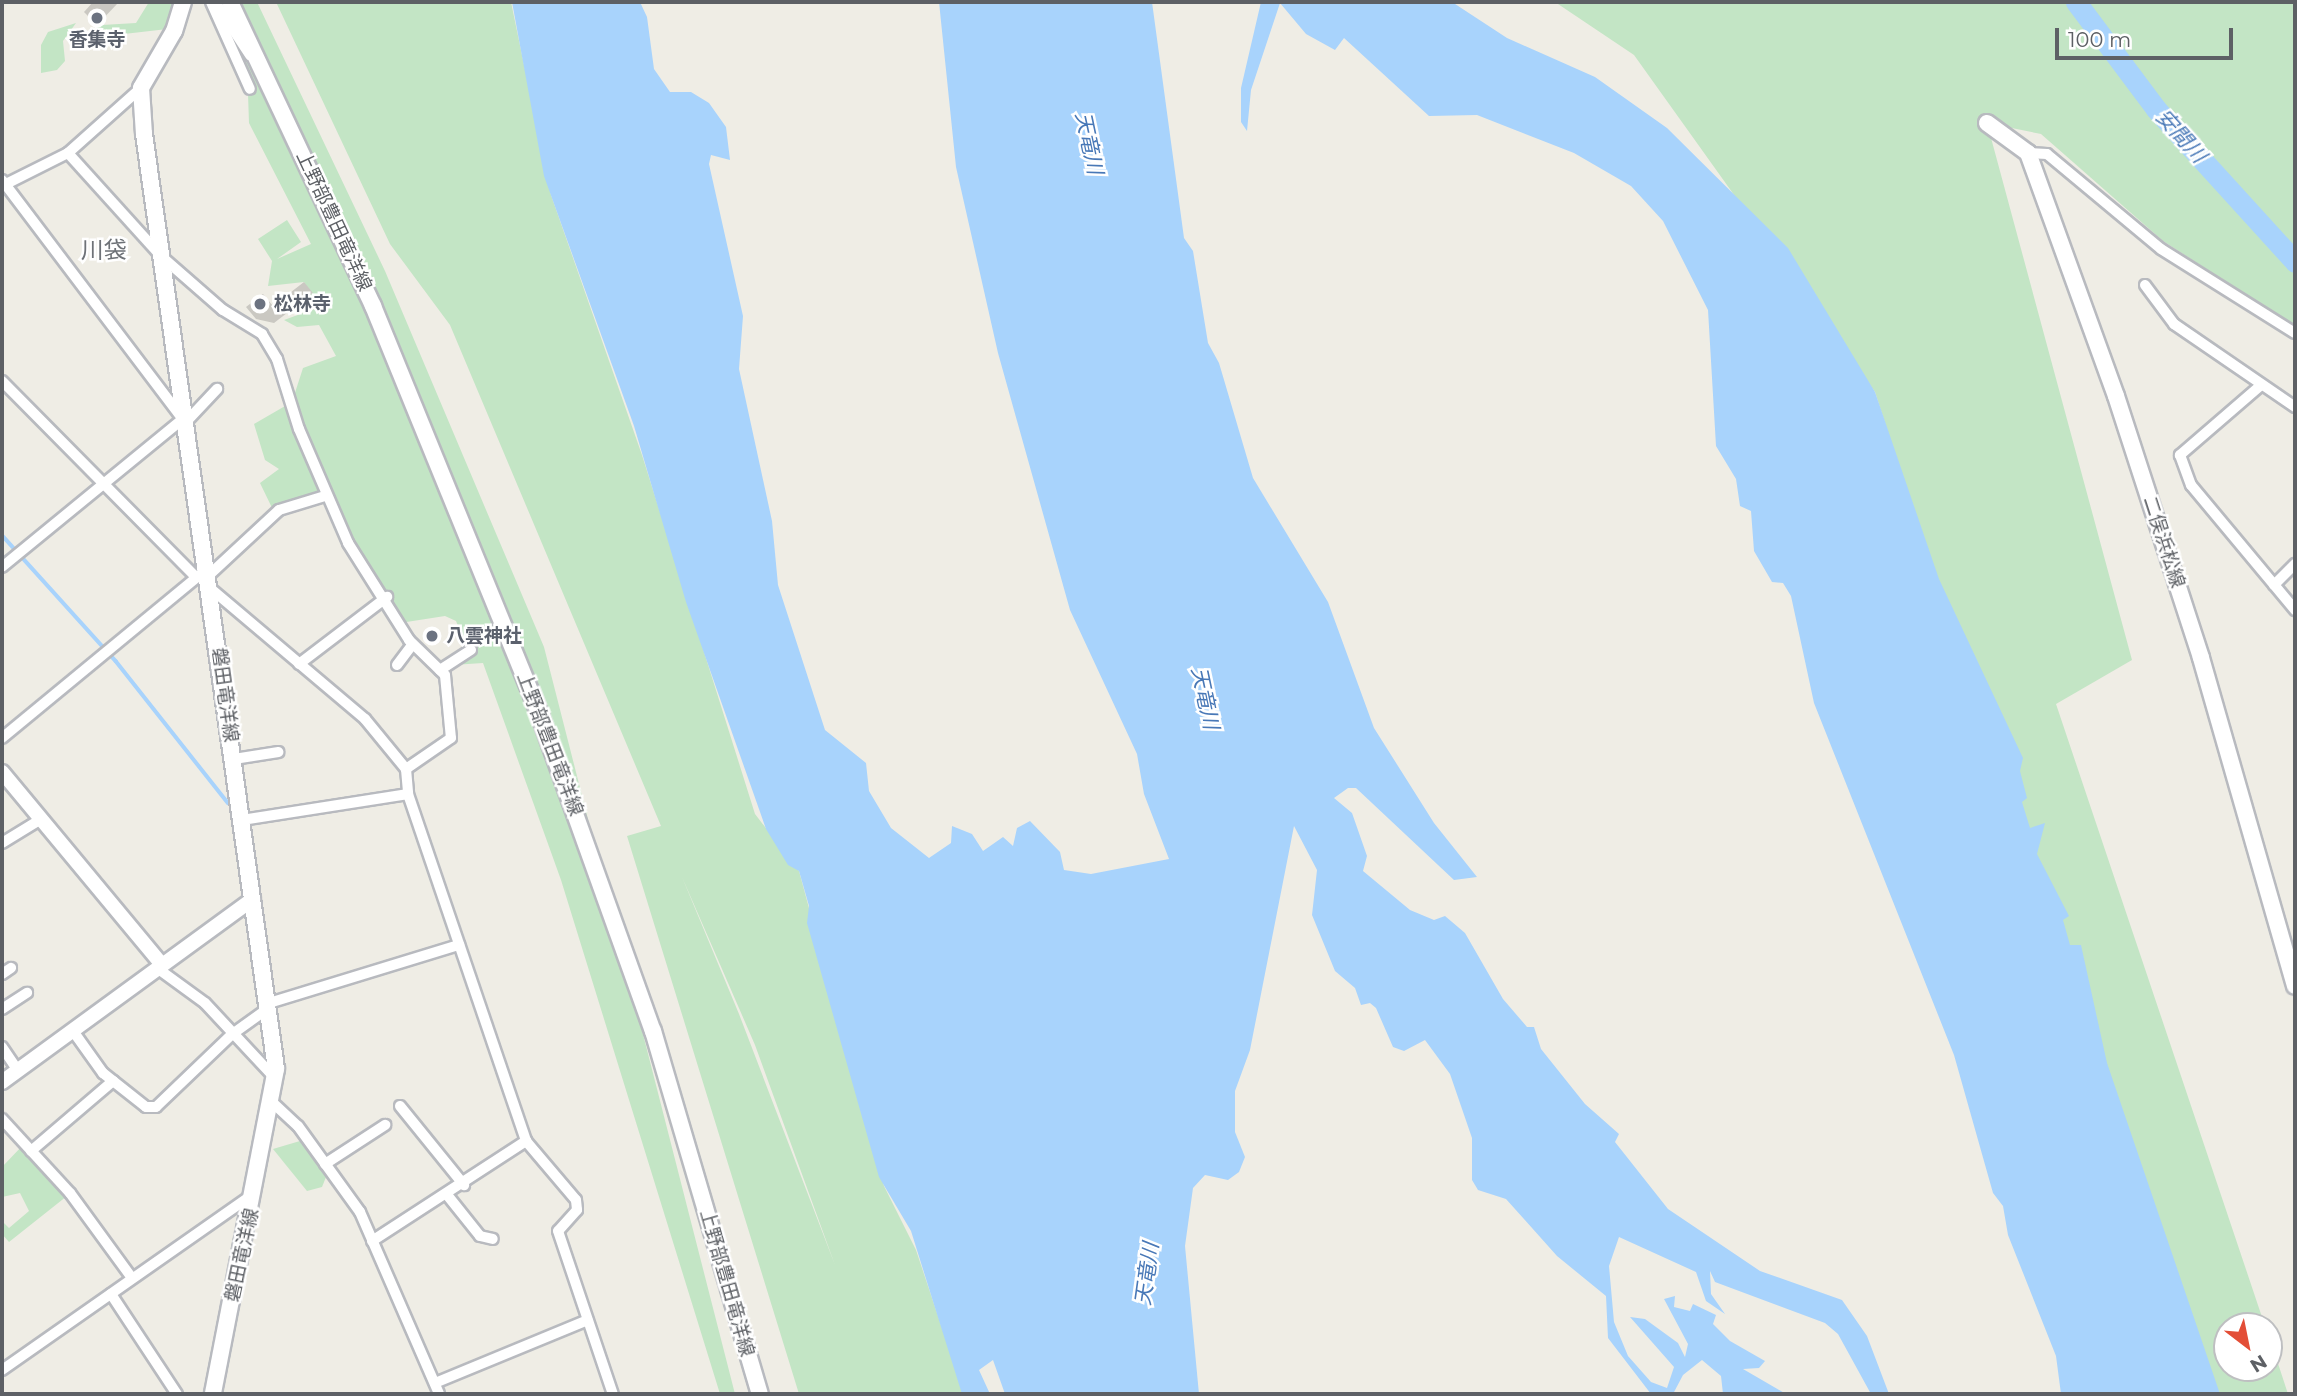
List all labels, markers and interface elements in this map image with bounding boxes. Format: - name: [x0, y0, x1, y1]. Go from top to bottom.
- marker: 香集寺: [89, 10, 105, 26]
- scale bar: [2059, 14, 2238, 58]
- text: 100 m: [2068, 27, 2131, 52]
- place label: 香集寺: [69, 29, 125, 51]
- water label: 安間川: [2151, 104, 2211, 168]
- water label: 天竜川: [1070, 110, 1108, 176]
- street label: 上野部豊田竜洋線: [292, 147, 376, 295]
- district label: 川袋: [81, 236, 127, 264]
- place label: 松林寺: [274, 293, 331, 315]
- marker: 松林寺: [252, 296, 268, 312]
- street label: 二俣浜松線: [2138, 493, 2190, 591]
- place label: 八雲神社: [446, 625, 522, 647]
- marker: 八雲神社: [424, 628, 440, 644]
- street label: 磐田竜洋線: [207, 646, 243, 744]
- water label: 天竜川: [1186, 665, 1224, 731]
- street label: 上野部豊田竜洋線: [512, 669, 588, 819]
- street label: 磐田竜洋線: [221, 1206, 263, 1304]
- street label: 上野部豊田竜洋線: [695, 1207, 759, 1359]
- water label: 天竜川: [1130, 1241, 1164, 1307]
- north arrow: [2213, 1312, 2283, 1382]
- text: N: [2246, 1350, 2271, 1377]

